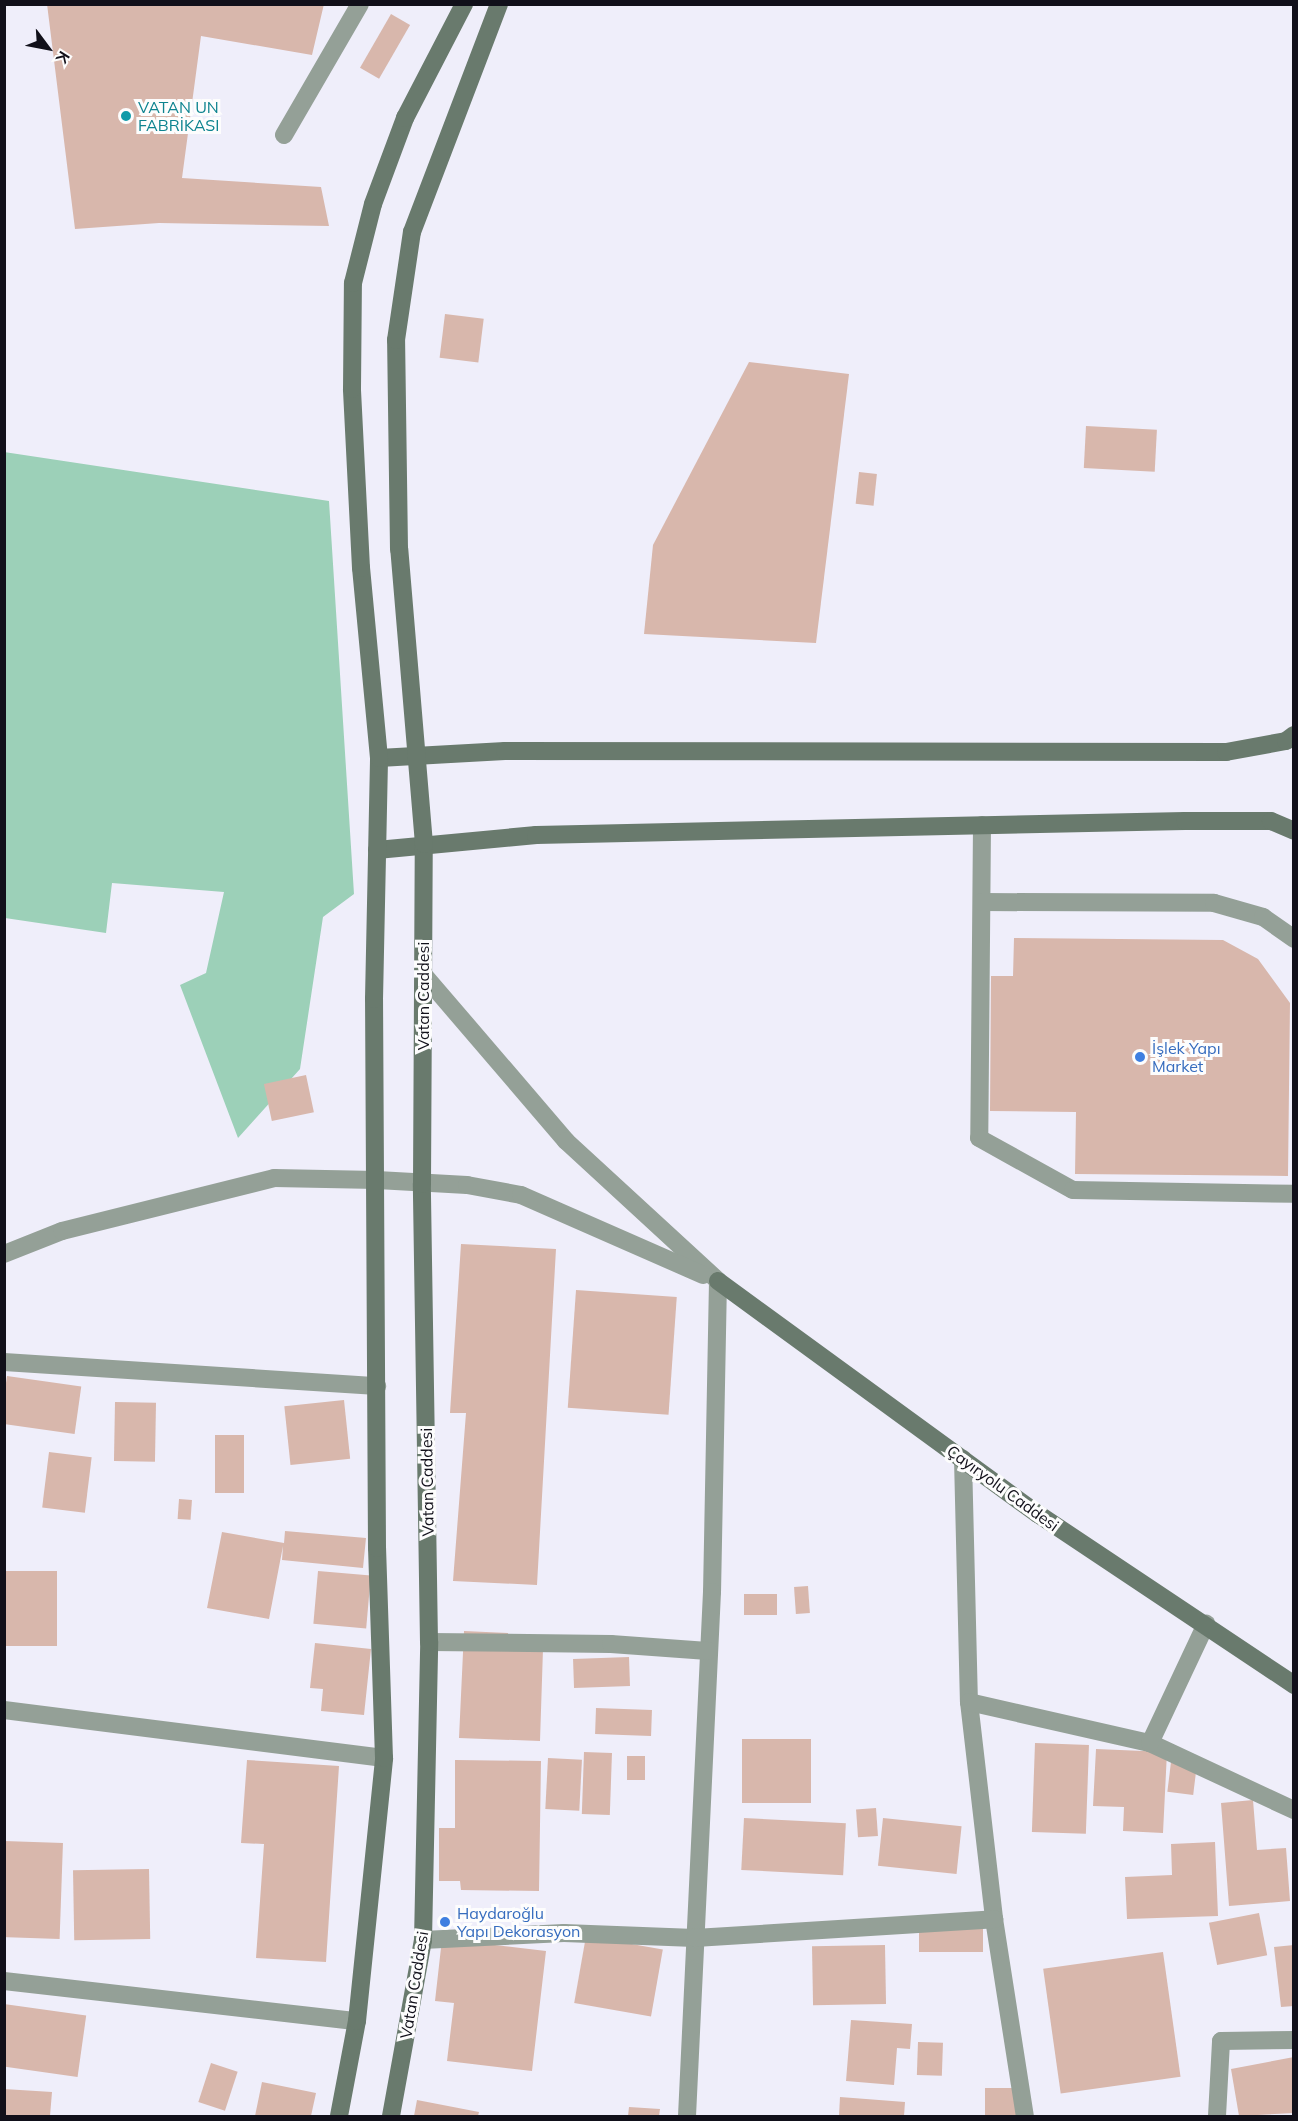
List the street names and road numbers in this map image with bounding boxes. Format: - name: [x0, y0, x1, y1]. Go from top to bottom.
- street label: Vatan Caddesi: [413, 942, 433, 1050]
- street label: Vatan Caddesi: [416, 1428, 438, 1536]
- street label: Çayıryolu Caddesi: [943, 1441, 1063, 1535]
- street label: Vatan Caddesi: [396, 1930, 432, 2040]

